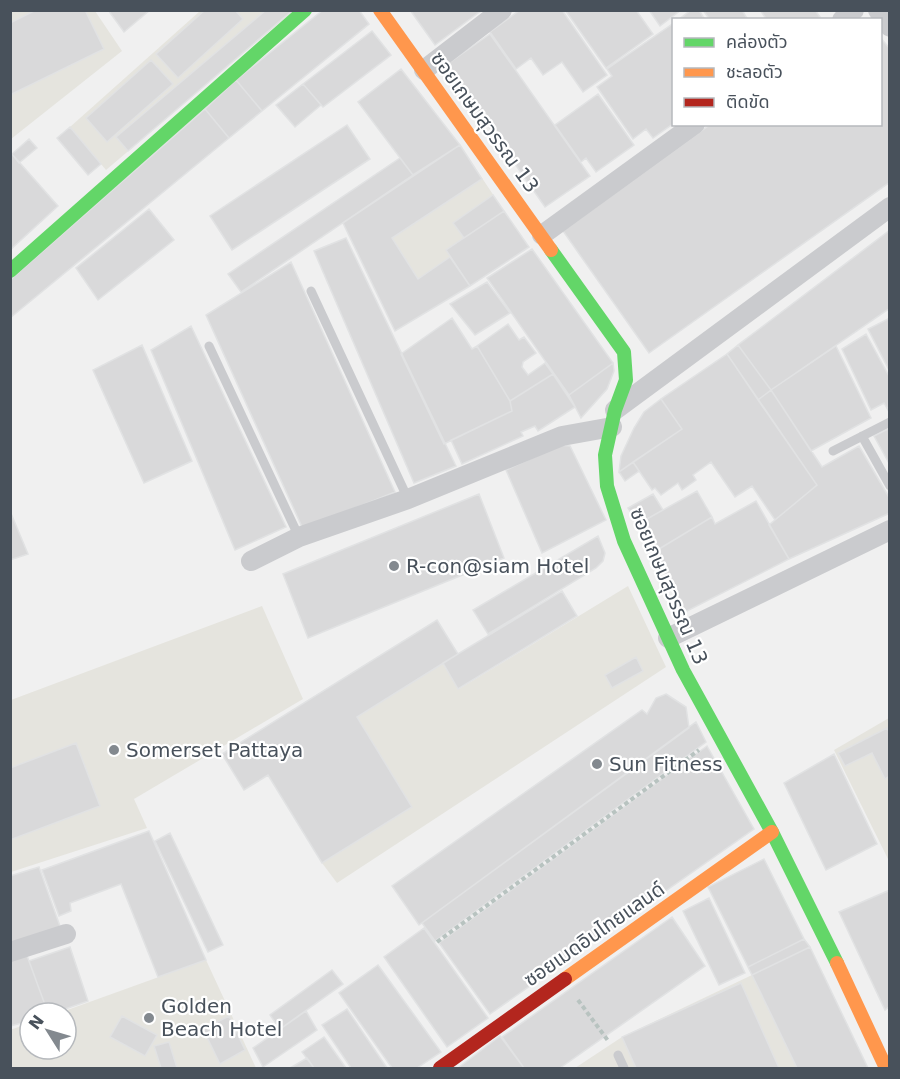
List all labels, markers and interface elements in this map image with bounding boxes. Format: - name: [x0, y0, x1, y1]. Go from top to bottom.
- legend: [672, 18, 882, 126]
- text: คล่องตัว: [726, 31, 788, 52]
- street label: ซอยเกษมสุวรรณ 13: [426, 47, 544, 197]
- text: ชะลอตัว: [726, 61, 783, 82]
- text: ติดขัด: [726, 91, 769, 112]
- street label: ซอยเกษมสุวรรณ 13: [625, 504, 713, 668]
- place label: R-con@siam Hotel: [406, 554, 589, 578]
- marker: R-con@siam Hotel: [387, 559, 401, 573]
- place label: Somerset Pattaya: [126, 738, 303, 762]
- marker: Somerset Pattaya: [107, 743, 121, 757]
- place label: Sun Fitness: [609, 752, 723, 776]
- marker: Sun Fitness: [590, 757, 604, 771]
- street label: ซอยเมดอินไทยแลนด์: [519, 877, 669, 991]
- place label: Golden Beach Hotel: [161, 994, 282, 1041]
- north arrow: [18, 1001, 78, 1061]
- text: N: [25, 1011, 48, 1033]
- marker: Golden Beach Hotel: [142, 1011, 156, 1025]

